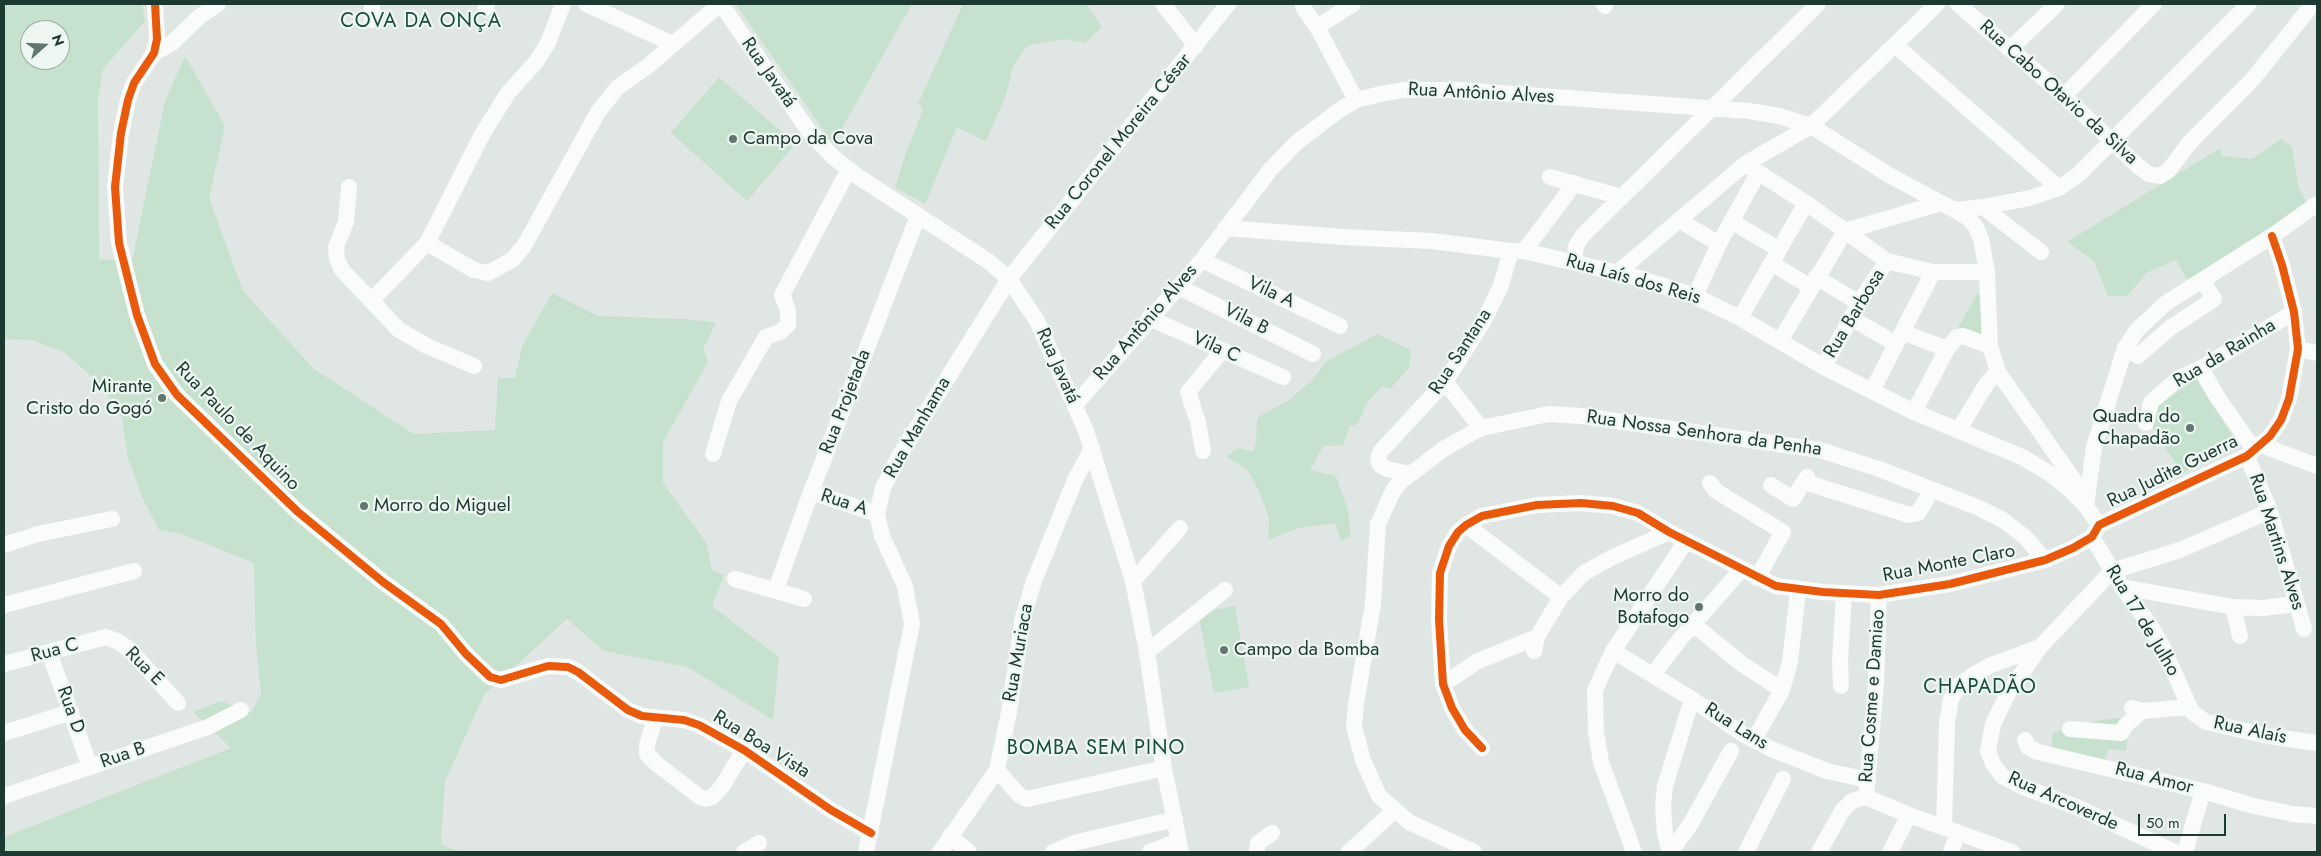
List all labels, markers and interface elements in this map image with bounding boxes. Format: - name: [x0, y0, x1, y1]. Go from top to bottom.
- district label: COVA DA ONÇA: [339, 10, 503, 34]
- street label: Rua Cabo Otavio da Silva: [1974, 16, 2142, 170]
- north arrow: [20, 20, 70, 70]
- text: N: [47, 32, 69, 49]
- street label: Rua Javatá: [736, 34, 800, 112]
- street label: Rua Coronel Moreira César: [1041, 50, 1197, 234]
- street label: Rua Antônio Alves: [1407, 79, 1555, 109]
- place label: Campo da Cova: [743, 128, 873, 150]
- marker: Campo da Cova: [727, 133, 739, 145]
- street label: Rua Laís dos Reis: [1563, 250, 1703, 310]
- street label: Rua Antônio Alves: [1089, 260, 1203, 386]
- street label: Rua Barbosa: [1820, 265, 1890, 363]
- street label: Vila A: [1244, 272, 1298, 314]
- street label: Vila B: [1220, 299, 1272, 341]
- street label: Rua Santana: [1425, 305, 1497, 399]
- street label: Rua da Rainha: [2170, 315, 2280, 393]
- street label: Rua Javatá: [1030, 325, 1084, 407]
- street label: Vila C: [1189, 327, 1243, 369]
- street label: Rua Projetada: [816, 346, 876, 458]
- street label: Rua Paulo de Aquino: [170, 358, 304, 496]
- street label: Rua Manhama: [880, 373, 956, 483]
- place label: Mirante Cristo do Gogó: [26, 376, 152, 420]
- marker: Mirante Cristo do Gogó: [156, 392, 168, 404]
- street label: Rua Nossa Senhora da Penha: [1585, 406, 1823, 462]
- place label: Quadra do Chapadão: [2092, 406, 2180, 450]
- marker: Quadra do Chapadão: [2184, 422, 2196, 434]
- street label: Rua Judite Guerra: [2104, 431, 2242, 513]
- street label: Rua Martins Alves: [2243, 471, 2309, 613]
- street label: Rua A: [818, 485, 870, 521]
- place label: Morro do Miguel: [374, 495, 511, 517]
- marker: Morro do Miguel: [358, 500, 370, 512]
- street label: Rua Monte Claro: [1881, 540, 2017, 588]
- street label: Rua 17 de Julho: [2100, 561, 2184, 681]
- place label: Morro do Botafogo: [1613, 585, 1689, 629]
- marker: Morro do Botafogo: [1693, 601, 1705, 613]
- street label: Rua Muriaca: [999, 602, 1039, 704]
- street label: Rua Cosme e Damiao: [1856, 609, 1890, 783]
- street label: Rua C: [29, 634, 81, 668]
- place label: Campo da Bomba: [1234, 639, 1379, 661]
- street label: Rua E: [120, 643, 168, 691]
- marker: Campo da Bomba: [1218, 644, 1230, 656]
- district label: CHAPADÃO: [1922, 676, 2038, 700]
- street label: Rua D: [51, 683, 89, 737]
- street label: Rua Lans: [1700, 699, 1772, 755]
- street label: Rua Boa Vista: [708, 706, 814, 784]
- street label: Rua Alaís: [2211, 712, 2289, 750]
- district label: BOMBA SEM PINO: [1005, 737, 1187, 761]
- street label: Rua B: [98, 738, 148, 774]
- street label: Rua Amor: [2113, 758, 2195, 800]
- street label: Rua Arcoverde: [2004, 768, 2122, 836]
- scale bar: [2141, 804, 2228, 836]
- text: 50 m: [2146, 812, 2180, 834]

